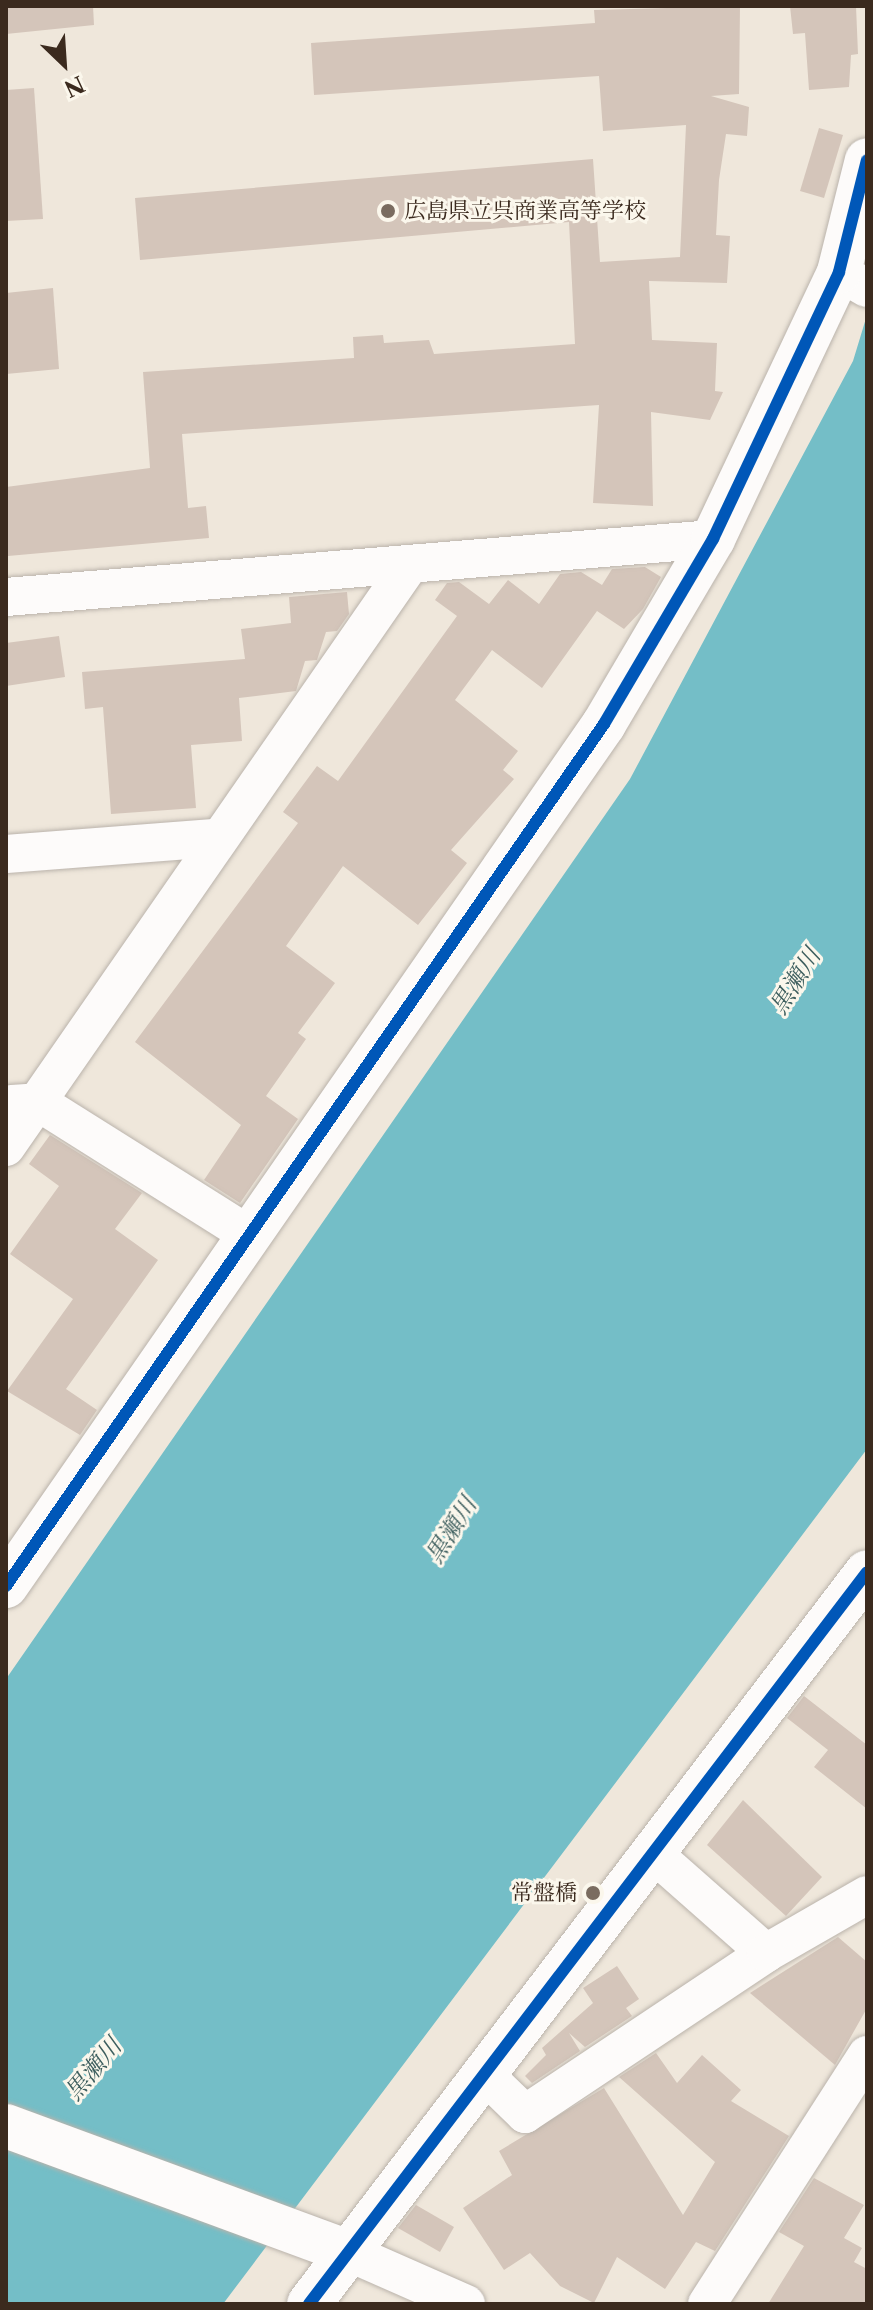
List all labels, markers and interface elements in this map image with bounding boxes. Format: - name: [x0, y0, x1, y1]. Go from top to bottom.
- north arrow: [24, 24, 104, 104]
- text: N: [60, 70, 89, 102]
- place label: 広島県立呉商業高等学校: [404, 198, 646, 224]
- marker: 広島県立呉商業高等学校: [379, 202, 397, 220]
- water label: 黒瀬川: [764, 943, 826, 1019]
- water label: 黒瀬川: [420, 1492, 482, 1568]
- place label: 常盤橋: [511, 1880, 577, 1906]
- marker: 常盤橋: [584, 1884, 602, 1902]
- water label: 黒瀬川: [59, 2032, 127, 2106]

